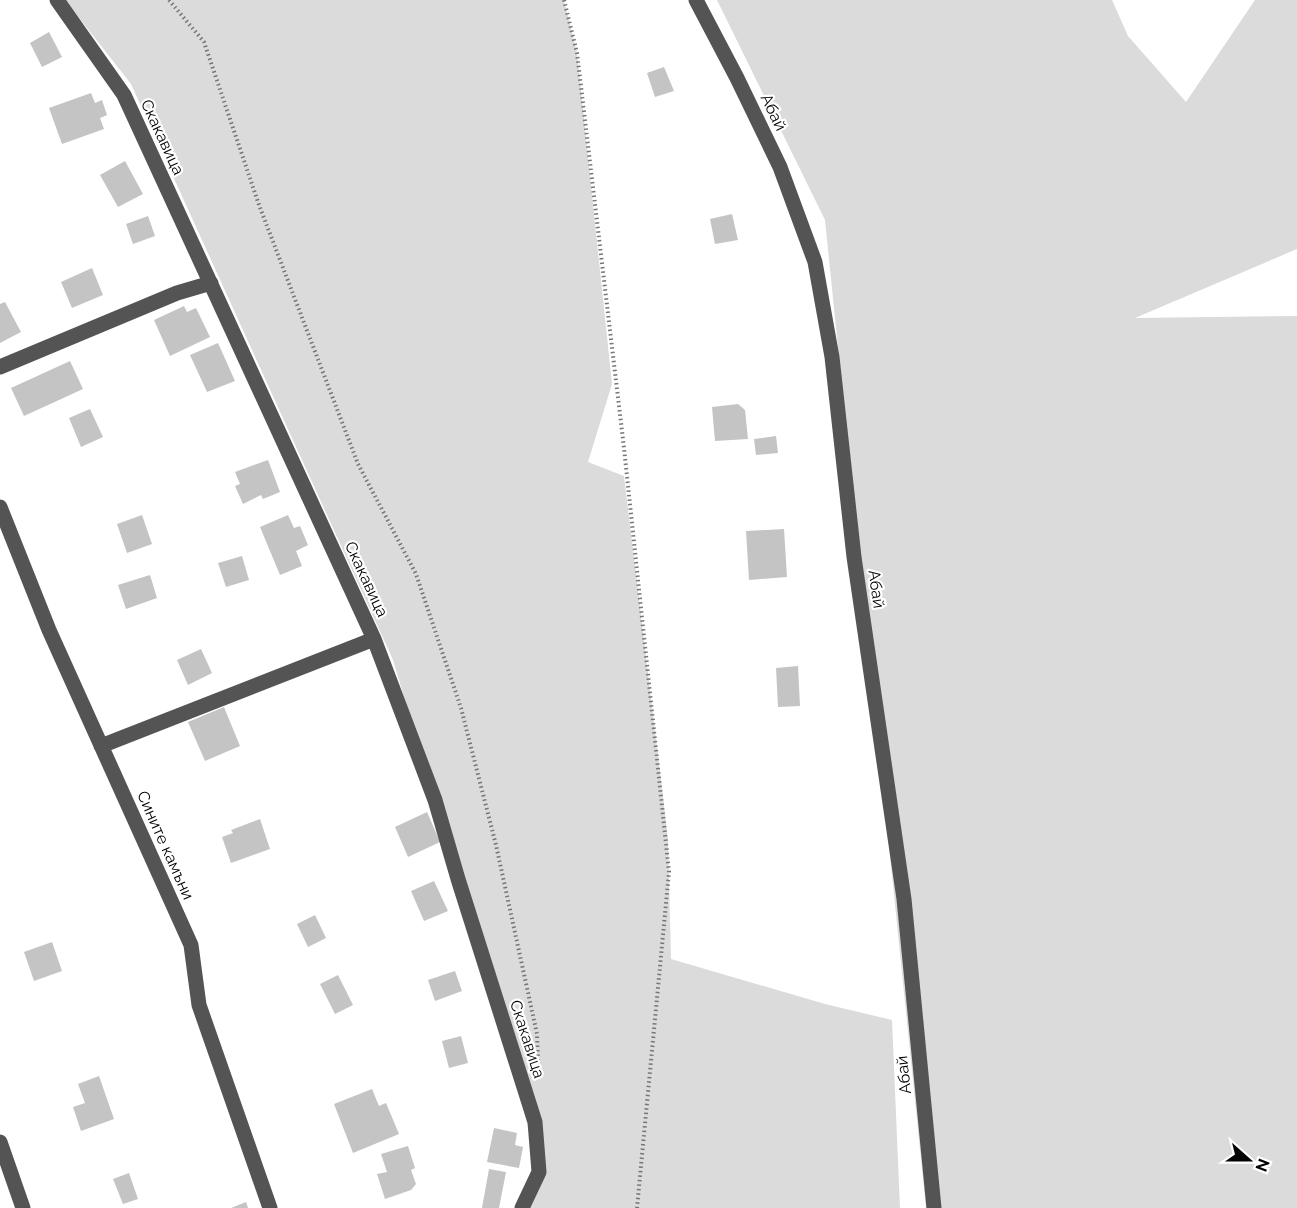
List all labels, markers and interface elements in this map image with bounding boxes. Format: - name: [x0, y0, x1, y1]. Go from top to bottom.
- street label: Абай: [757, 91, 791, 134]
- street label: Скакавица: [137, 96, 188, 178]
- street label: Скакавица: [341, 538, 392, 620]
- street label: Абай: [864, 569, 889, 609]
- street label: Сините камъни: [133, 788, 198, 902]
- street label: Скакавица: [506, 998, 549, 1081]
- street label: Абай: [892, 1055, 915, 1095]
- north arrow: [1219, 1130, 1279, 1190]
- text: N: [1251, 1156, 1274, 1174]

